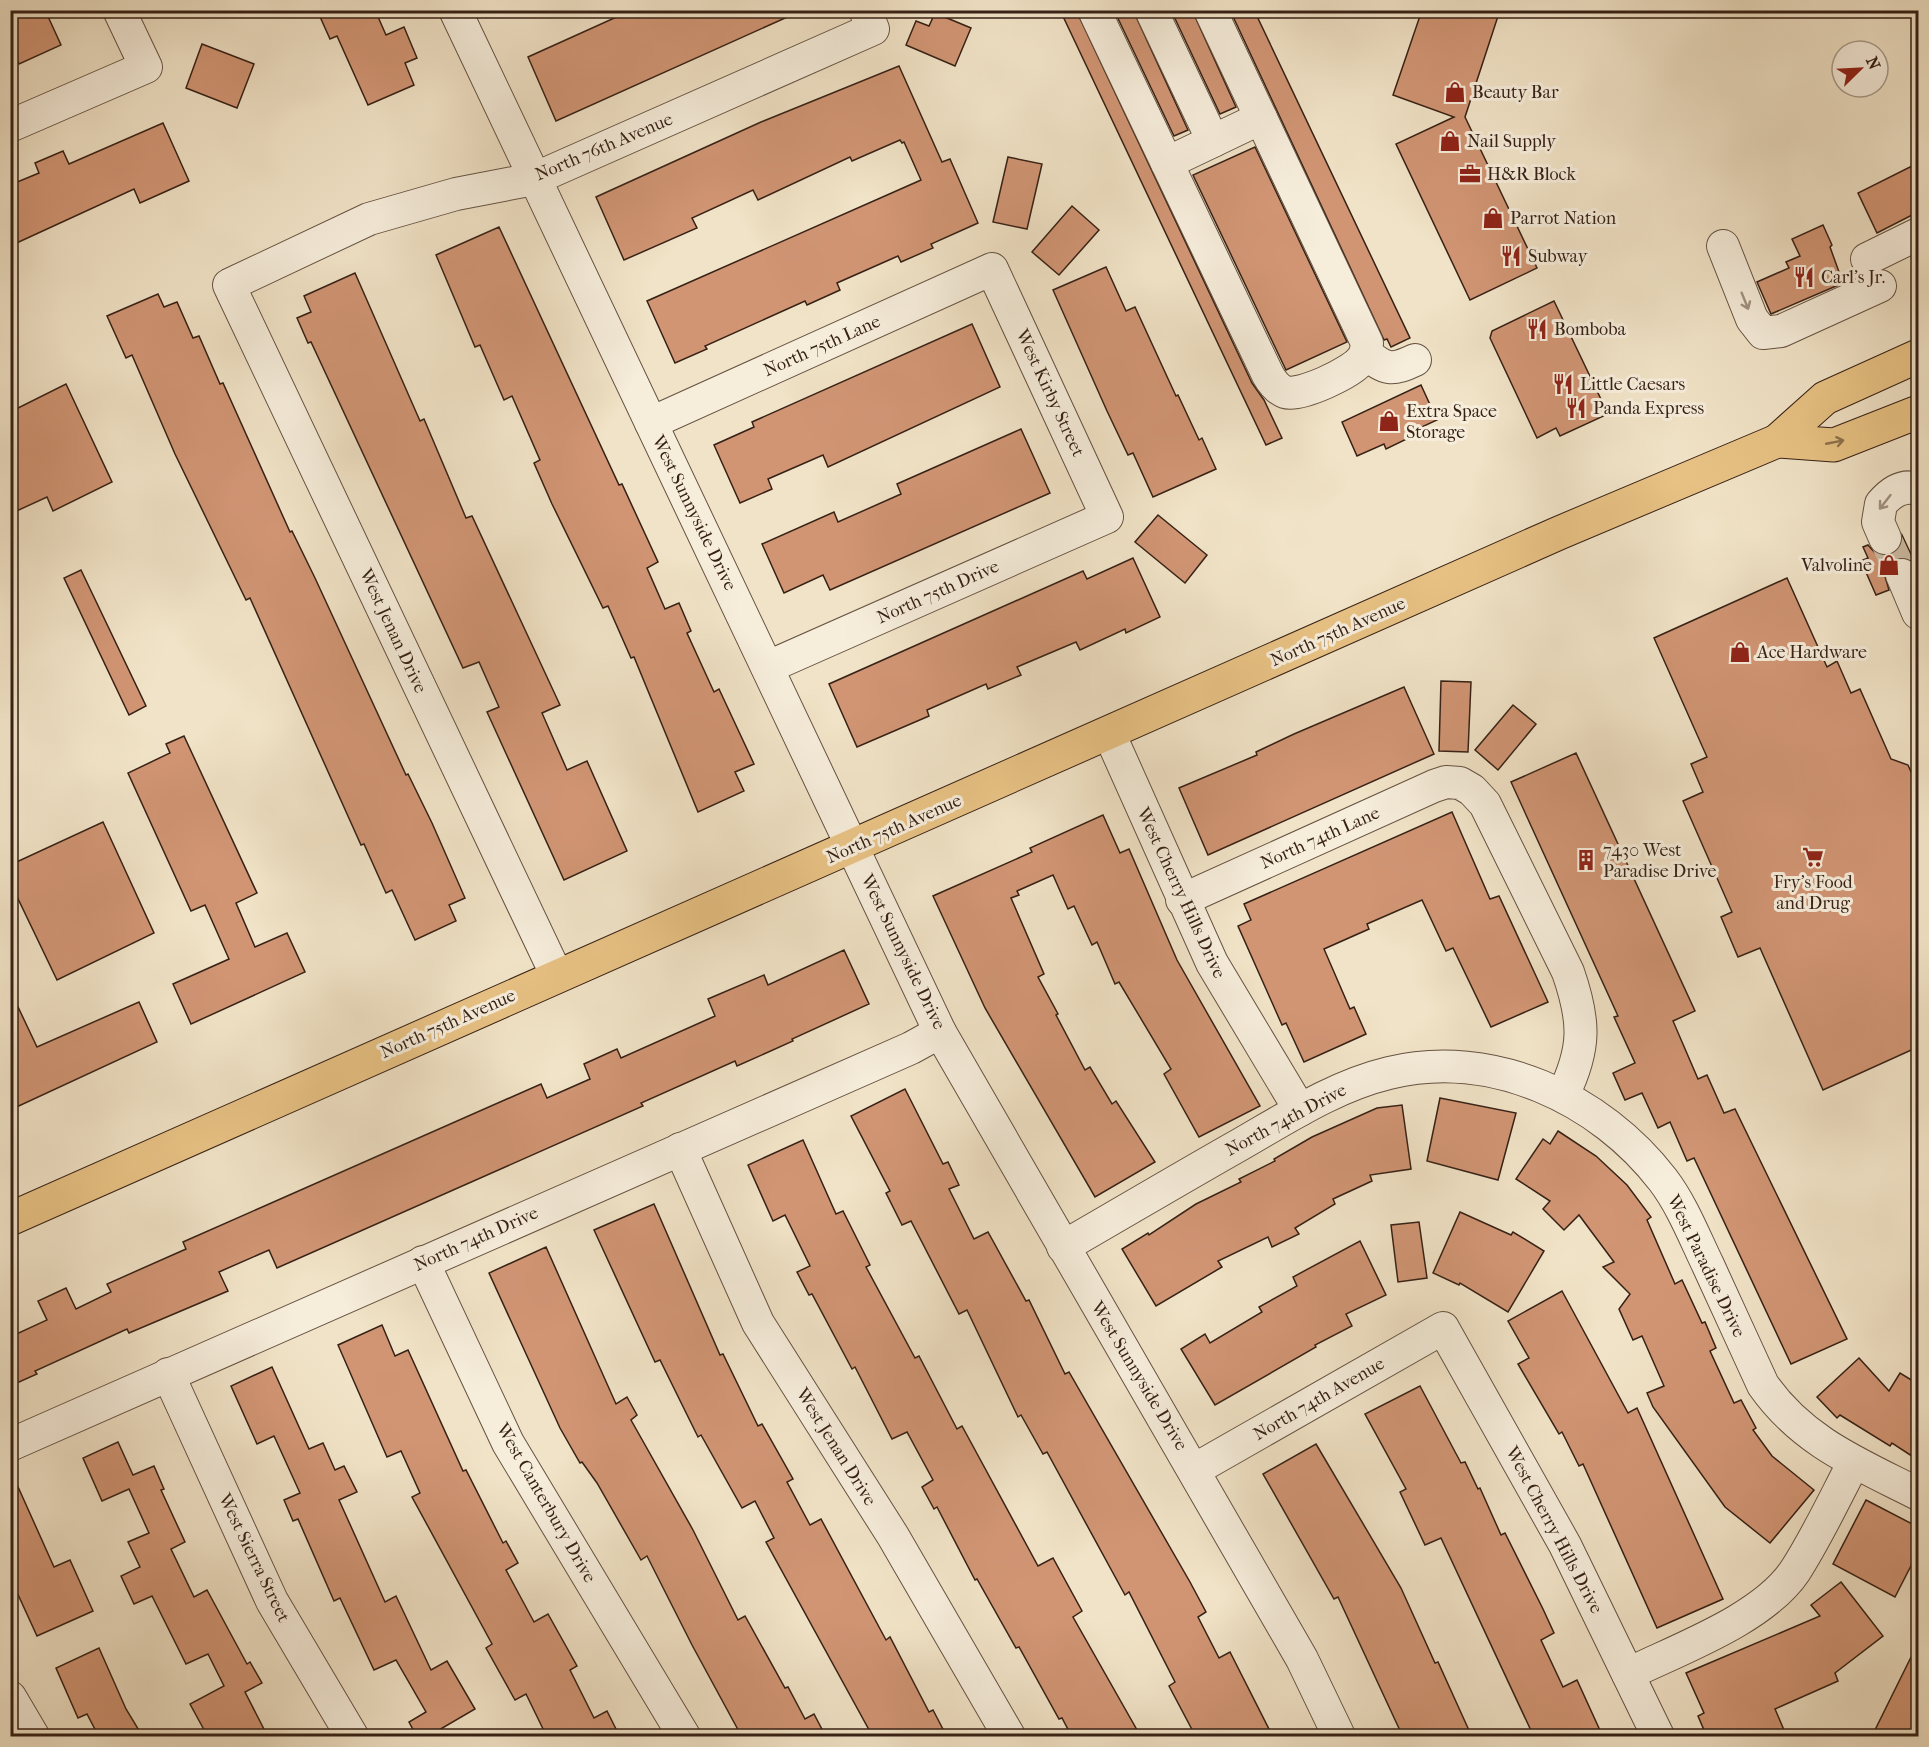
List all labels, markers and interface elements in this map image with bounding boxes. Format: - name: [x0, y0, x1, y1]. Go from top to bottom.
- north arrow: [1830, 39, 1890, 99]
- text: N: [1862, 54, 1885, 73]
- shop icon: Beauty Bar: [1443, 80, 1467, 104]
- place label: Beauty Bar: [1472, 82, 1559, 103]
- street label: North 76th Avenue: [532, 109, 676, 185]
- shop icon: Nail Supply: [1438, 129, 1462, 153]
- place label: Nail Supply: [1467, 131, 1557, 152]
- office icon: H&R Block: [1458, 162, 1482, 186]
- place label: H&R Block: [1487, 164, 1576, 185]
- shop icon: Parrot Nation: [1481, 206, 1505, 230]
- place label: Parrot Nation: [1510, 208, 1617, 229]
- restaurant icon: Subway: [1499, 244, 1523, 268]
- place label: Subway: [1528, 246, 1589, 267]
- restaurant icon: Carl's Jr.: [1792, 265, 1816, 289]
- place label: Carl's Jr.: [1821, 267, 1885, 288]
- one-way arrow: [1740, 291, 1751, 310]
- street label: North 75th Lane: [760, 311, 884, 381]
- restaurant icon: Bomboba: [1525, 317, 1549, 341]
- place label: Bomboba: [1554, 319, 1627, 340]
- street label: West Kirby Street: [1011, 325, 1089, 461]
- restaurant icon: Little Caesars: [1551, 372, 1575, 396]
- place label: Little Caesars: [1580, 374, 1685, 395]
- restaurant icon: Panda Express: [1564, 396, 1588, 420]
- place label: Panda Express: [1593, 398, 1704, 419]
- place label: Extra Space Storage: [1406, 401, 1497, 443]
- shop icon: Extra Space Storage: [1377, 409, 1401, 433]
- street label: West Sunnyside Drive: [647, 431, 741, 594]
- one-way arrow: [1825, 436, 1845, 447]
- one-way arrow: [1878, 494, 1891, 510]
- shop icon: Valvoline: [1877, 553, 1901, 577]
- place label: Valvoline: [1800, 555, 1872, 576]
- street label: North 75th Drive: [874, 556, 1002, 628]
- street label: West Jenan Drive: [355, 565, 431, 697]
- street label: North 75th Avenue: [1267, 593, 1409, 671]
- shop icon: Ace Hardware: [1728, 640, 1752, 664]
- place label: Ace Hardware: [1756, 642, 1867, 663]
- street label: North 75th Avenue: [823, 790, 965, 868]
- street label: North 74th Lane: [1257, 802, 1383, 874]
- street label: West Cherry Hills Drive: [1132, 803, 1230, 982]
- place label: 7430 West Paradise Drive: [1603, 840, 1717, 882]
- supermarket icon: Fry's Food and Drug: [1801, 845, 1825, 869]
- building icon: 7430 West Paradise Drive: [1574, 848, 1598, 872]
- street label: West Sunnyside Drive: [856, 870, 950, 1033]
- place label: Fry's Food and Drug: [1773, 872, 1853, 914]
- street label: North 75th Avenue: [377, 985, 519, 1063]
- street label: North 74th Drive: [1222, 1079, 1350, 1161]
- street label: West Paradise Drive: [1662, 1190, 1750, 1341]
- street label: North 74th Drive: [411, 1202, 541, 1276]
- street label: West Sunnyside Drive: [1086, 1297, 1192, 1454]
- street label: North 74th Avenue: [1250, 1353, 1388, 1445]
- street label: West Jenan Drive: [791, 1383, 881, 1510]
- street label: West Canterbury Drive: [491, 1419, 600, 1587]
- street label: West Cherry Hills Drive: [1501, 1442, 1607, 1617]
- street label: West Sierra Street: [213, 1489, 295, 1626]

